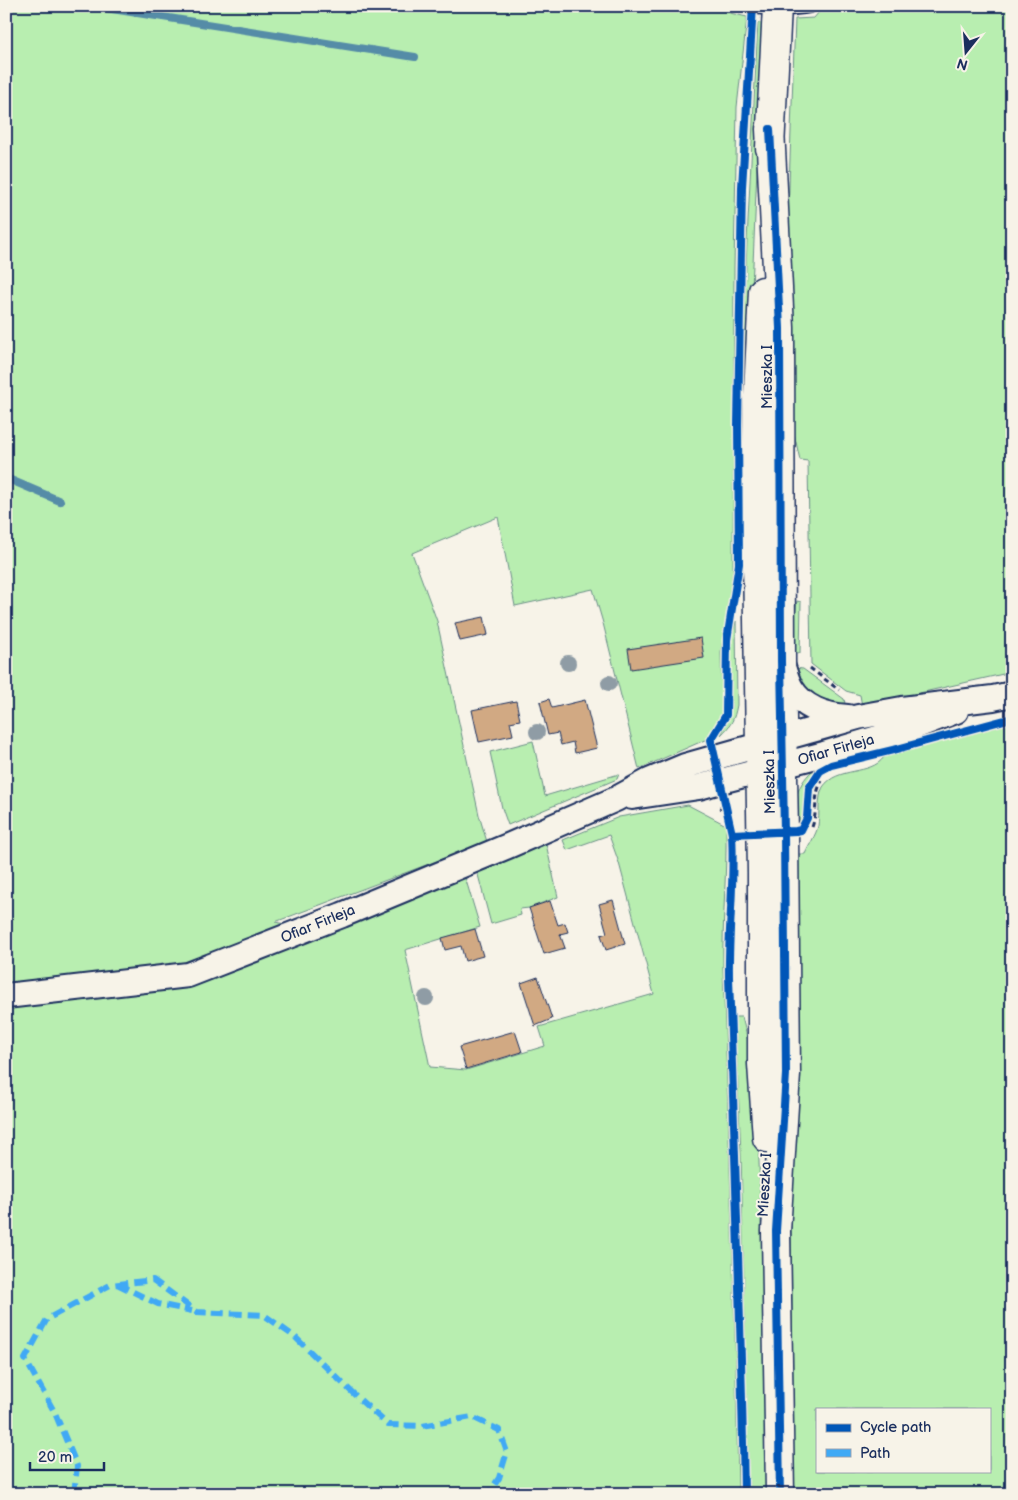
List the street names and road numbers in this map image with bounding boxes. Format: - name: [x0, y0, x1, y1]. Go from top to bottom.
- street label: Mieszka I: [758, 345, 777, 409]
- street label: Ofiar Firleja: [796, 730, 876, 770]
- street label: Mieszka I: [760, 749, 780, 814]
- street label: Ofiar Firleja: [278, 900, 358, 948]
- street label: Mieszka I: [754, 1152, 776, 1218]

